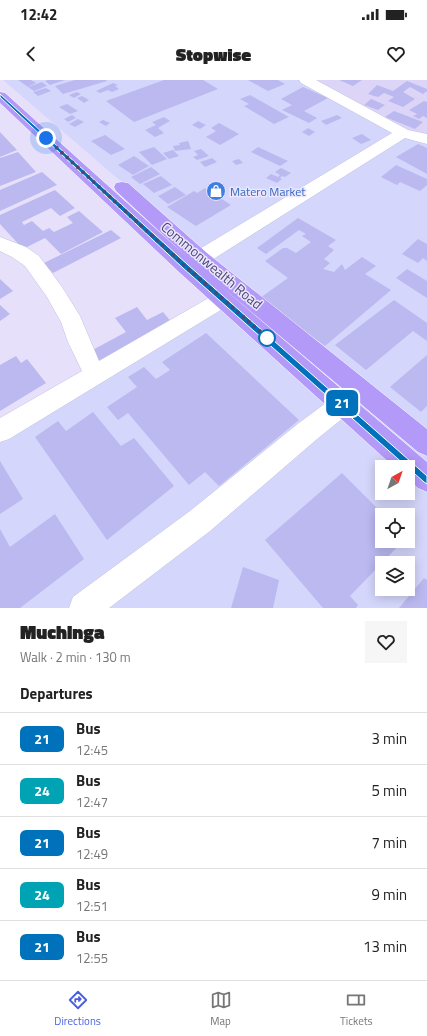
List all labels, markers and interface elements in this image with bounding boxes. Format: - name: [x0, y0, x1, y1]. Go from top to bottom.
- text: 12:42: [20, 3, 57, 26]
- text: Stopwise: [176, 41, 251, 68]
- icon: back: [20, 43, 42, 65]
- icon: heart: [385, 43, 407, 65]
- your location: [36, 128, 56, 148]
- shop icon: Matero Market: [205, 180, 227, 202]
- place label: Matero Market: [230, 182, 306, 201]
- street label: Commonwealth Road: [157, 216, 267, 314]
- unlabelled marker: [258, 329, 276, 347]
- line badge: 21: [324, 390, 360, 416]
- text: 21: [334, 392, 350, 413]
- north arrow: [375, 460, 415, 500]
- map controls: [375, 460, 415, 596]
- button: locate: [375, 508, 415, 548]
- button: layers: [375, 556, 415, 596]
- text: Muchinga: [20, 617, 105, 646]
- button: heart: [365, 621, 407, 663]
- text: Walk · 2 min · 130 m: [20, 647, 131, 667]
- text: Departures: [20, 682, 93, 705]
- text: Bus: [76, 717, 101, 740]
- text: 3 min: [371, 727, 407, 750]
- text: 21: [34, 728, 50, 749]
- text: 12:45: [76, 740, 108, 760]
- text: Bus: [76, 769, 101, 792]
- text: 5 min: [371, 779, 407, 802]
- text: 24: [34, 780, 50, 801]
- text: 12:47: [76, 792, 108, 812]
- text: Bus: [76, 821, 101, 844]
- text: 7 min: [371, 831, 407, 854]
- text: 21: [34, 832, 50, 853]
- text: 12:49: [76, 844, 108, 864]
- text: Bus: [76, 873, 101, 896]
- text: 9 min: [371, 883, 407, 906]
- text: 24: [34, 884, 50, 905]
- text: 12:51: [76, 896, 108, 916]
- text: Bus: [76, 925, 101, 948]
- text: 13 min: [363, 935, 407, 958]
- text: 21: [34, 936, 50, 957]
- text: 12:55: [76, 948, 108, 968]
- tab: Directions: [54, 989, 101, 1029]
- tab: Map: [210, 989, 232, 1029]
- tab: Tickets: [340, 989, 373, 1029]

